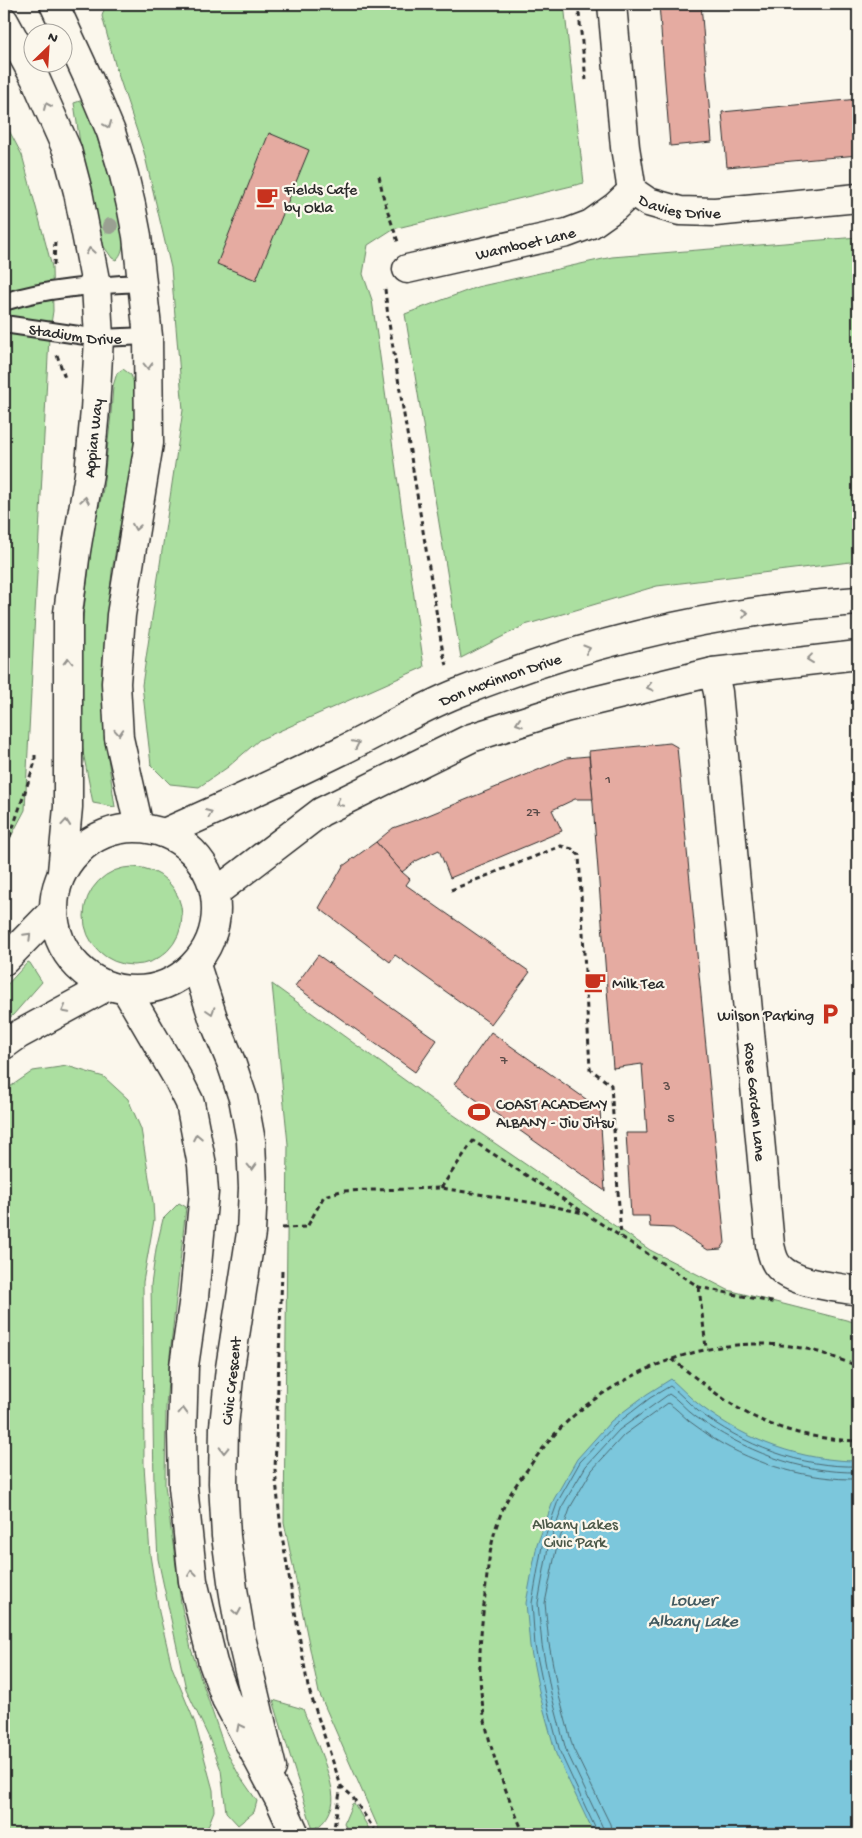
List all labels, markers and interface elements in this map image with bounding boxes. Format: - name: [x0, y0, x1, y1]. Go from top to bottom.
- north arrow: [22, 22, 72, 72]
- text: N: [45, 29, 60, 48]
- one-way arrow: [43, 102, 54, 111]
- one-way arrow: [102, 120, 112, 129]
- place label: Fields Cafe by Okla: [283, 182, 358, 219]
- cafe icon: Fields Cafe by Okla: [254, 184, 280, 210]
- street label: Davies Drive: [632, 191, 723, 225]
- street label: Warnboet Lane: [474, 224, 580, 266]
- one-way arrow: [86, 247, 96, 255]
- street label: Stadium Drive: [27, 322, 123, 351]
- one-way arrow: [143, 362, 153, 370]
- street label: Appian Way: [82, 398, 109, 479]
- one-way arrow: [79, 495, 89, 504]
- one-way arrow: [131, 523, 141, 532]
- one-way arrow: [741, 609, 749, 619]
- one-way arrow: [582, 644, 590, 654]
- street label: Don McKinnon Drive: [436, 651, 565, 713]
- one-way arrow: [805, 653, 813, 664]
- one-way arrow: [63, 657, 73, 664]
- one-way arrow: [645, 681, 654, 692]
- one-way arrow: [515, 718, 524, 728]
- one-way arrow: [113, 728, 124, 736]
- one-way arrow: [351, 739, 360, 750]
- house number: 1: [604, 772, 611, 789]
- one-way arrow: [335, 797, 344, 807]
- house number: 27: [526, 805, 541, 822]
- one-way arrow: [204, 809, 213, 820]
- one-way arrow: [61, 819, 72, 827]
- one-way arrow: [22, 933, 31, 942]
- cafe icon: Milk Tea: [582, 969, 608, 995]
- place label: Milk Tea: [612, 976, 665, 995]
- parking icon: Wilson Parking: [817, 1001, 843, 1027]
- one-way arrow: [62, 1003, 71, 1013]
- one-way arrow: [205, 1007, 215, 1015]
- place label: Wilson Parking: [717, 1008, 814, 1027]
- street label: Rose Garden Lane: [738, 1042, 768, 1163]
- house number: 7: [499, 1053, 508, 1070]
- house number: 3: [662, 1079, 671, 1096]
- place label: COAST ACADEMY ALBANY - Jiu Jitsu: [496, 1097, 615, 1134]
- sports icon: COAST ACADEMY ALBANY - Jiu Jitsu: [466, 1099, 492, 1125]
- house number: 5: [667, 1111, 675, 1128]
- one-way arrow: [192, 1132, 203, 1141]
- one-way arrow: [247, 1164, 257, 1171]
- street label: Civic Crescent: [219, 1335, 248, 1426]
- one-way arrow: [177, 1407, 188, 1415]
- one-way arrow: [219, 1446, 229, 1454]
- park label: Albany Lakes Civic Park: [532, 1517, 619, 1554]
- one-way arrow: [188, 1569, 198, 1577]
- water label: Lower Albany Lake: [648, 1591, 739, 1633]
- one-way arrow: [231, 1607, 241, 1616]
- one-way arrow: [236, 1724, 246, 1733]

